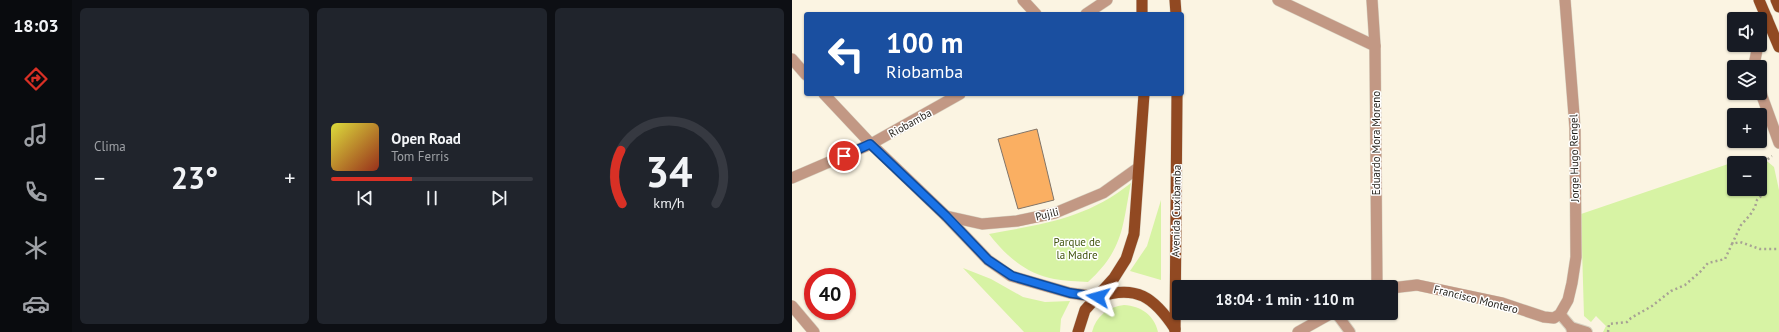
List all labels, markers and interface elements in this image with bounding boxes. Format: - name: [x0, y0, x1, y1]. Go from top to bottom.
- map controls: [1727, 12, 1767, 196]
- button: sound: [1727, 12, 1767, 52]
- text: 18:03: [13, 14, 59, 37]
- text: 100 m: [886, 24, 963, 61]
- icon: left: [820, 28, 872, 80]
- text: Riobamba: [886, 60, 963, 83]
- button: layers: [1727, 60, 1767, 100]
- icon: directions: [22, 65, 50, 93]
- street label: Eduardo Mora Moreno: [1369, 91, 1383, 195]
- street label: Riobamba: [886, 105, 934, 141]
- button: +: [1727, 108, 1767, 148]
- street label: Jorge Hugo Rengel: [1566, 113, 1582, 203]
- icon: music: [22, 121, 50, 149]
- text: Open Road: [391, 129, 461, 148]
- text: Clima: [94, 138, 126, 155]
- pin: [827, 139, 861, 173]
- text: 34: [646, 145, 693, 198]
- icon: arrive: [833, 145, 855, 167]
- text: Tom Ferris: [391, 148, 449, 165]
- button: −: [1727, 156, 1767, 196]
- text: 23°: [171, 158, 218, 197]
- text: −: [94, 164, 105, 192]
- text: +: [284, 164, 295, 192]
- street label: Avenida Cuxibamba: [1168, 165, 1184, 257]
- icon: phone: [22, 178, 50, 206]
- icon: previous: [354, 187, 376, 209]
- icon: pause: [421, 187, 443, 209]
- icon: next: [488, 187, 510, 209]
- text: km/h: [654, 193, 685, 212]
- street label: Pujili: [1034, 204, 1060, 224]
- icon: climate: [22, 234, 50, 262]
- park label: Parque de la Madre: [1054, 235, 1101, 262]
- speed limit sign: 40: [804, 268, 856, 320]
- position arrow: [1077, 276, 1119, 318]
- street label: Francisco Montero: [1432, 282, 1520, 316]
- icon: car: [22, 290, 50, 318]
- text: 18:04 · 1 min · 110 m: [1216, 290, 1354, 309]

